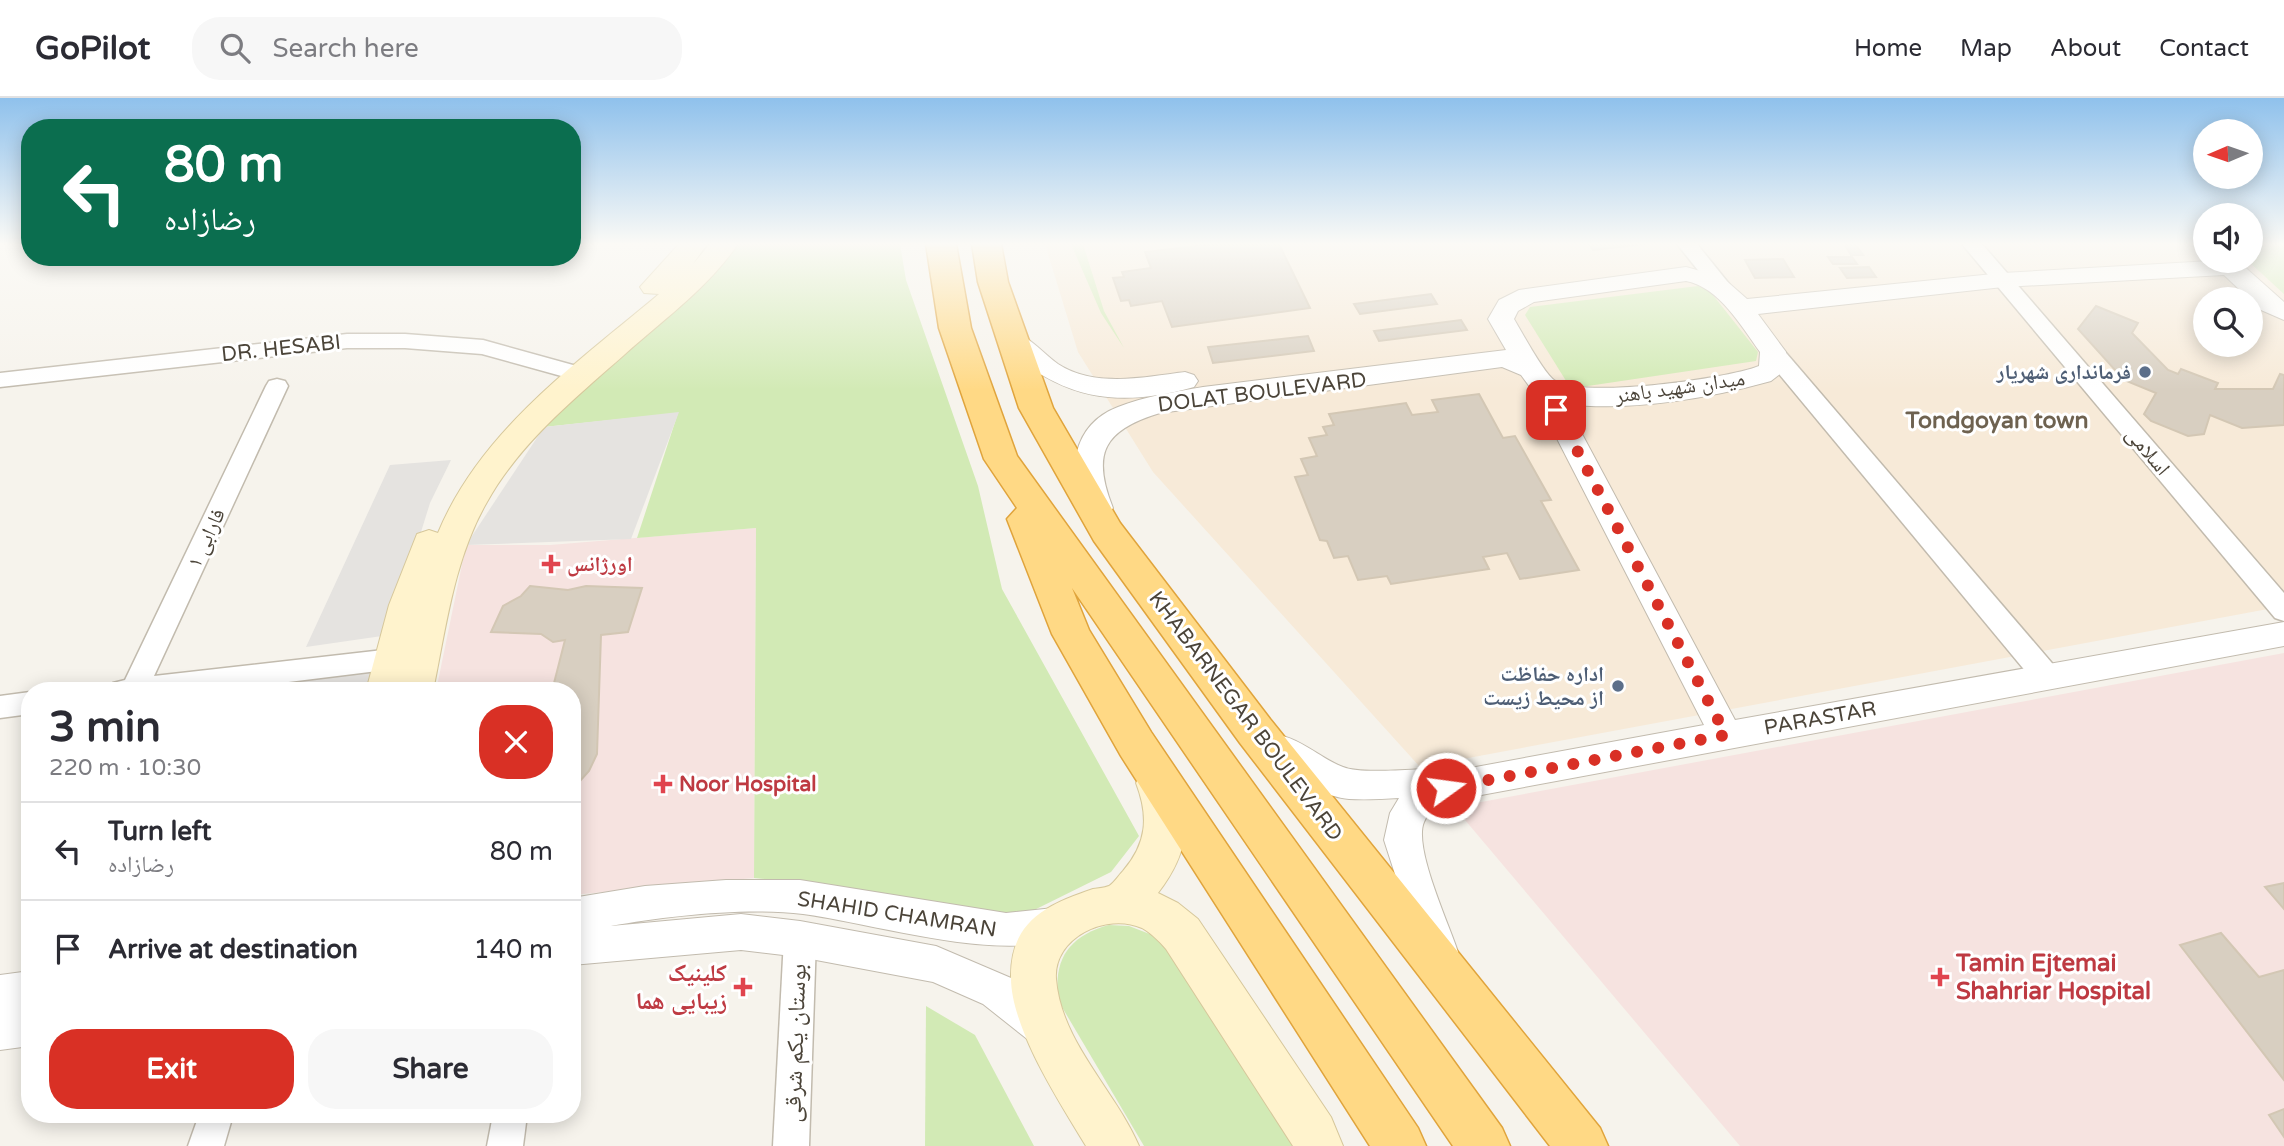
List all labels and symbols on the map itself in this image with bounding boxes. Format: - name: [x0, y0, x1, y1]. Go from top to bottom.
- north arrow: [2193, 119, 2263, 189]
- street label: DR. HESABI: [220, 330, 342, 367]
- place label: فرمانداری شهریار: [1996, 360, 2131, 385]
- marker: فرمانداری شهریار: [2137, 364, 2153, 380]
- street label: میدان شهید باهنر: [1612, 366, 1747, 409]
- street label: DOLAT BOULEVARD: [1156, 367, 1368, 418]
- pin: [1526, 380, 1586, 440]
- district label: Tondgoyan town: [1904, 407, 2089, 435]
- street label: اسلامی: [2120, 422, 2175, 481]
- street label: فارابی ۱: [182, 505, 231, 572]
- place label: اورژانس: [567, 552, 633, 577]
- marker: اورژانس: [541, 554, 561, 574]
- street label: KHABARNEGAR BOULEVARD: [1144, 587, 1348, 846]
- place label: اداره حفاظت از محیط زیست: [1483, 662, 1604, 711]
- marker: اداره حفاظت از محیط زیست: [1610, 678, 1626, 694]
- street label: PARASTAR: [1762, 696, 1878, 741]
- position arrow: [1409, 751, 1483, 825]
- place label: Noor Hospital: [679, 772, 817, 797]
- marker: Noor Hospital: [653, 774, 673, 794]
- street label: SHAHID CHAMRAN: [795, 886, 998, 943]
- place label: Tamin Ejtemai Shahriar Hospital: [1955, 949, 2151, 1006]
- place label: کلینیک زیبایی هما: [636, 959, 727, 1016]
- street label: بوستان یکم شرقی: [778, 963, 814, 1123]
- marker: Tamin Ejtemai Shahriar Hospital: [1930, 967, 1950, 987]
- marker: کلینیک زیبایی هما: [733, 977, 753, 997]

